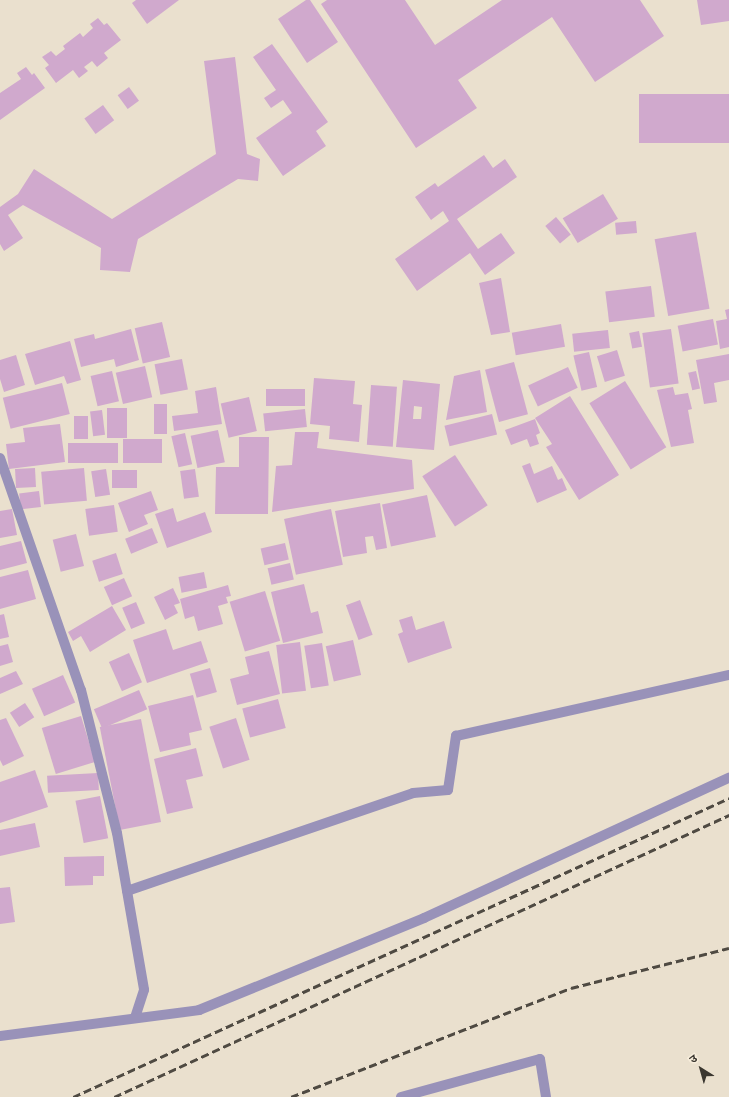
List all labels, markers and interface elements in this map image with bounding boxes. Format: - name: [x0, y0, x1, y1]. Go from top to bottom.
- north arrow: [681, 1049, 721, 1089]
- text: उ: [687, 1052, 701, 1067]

